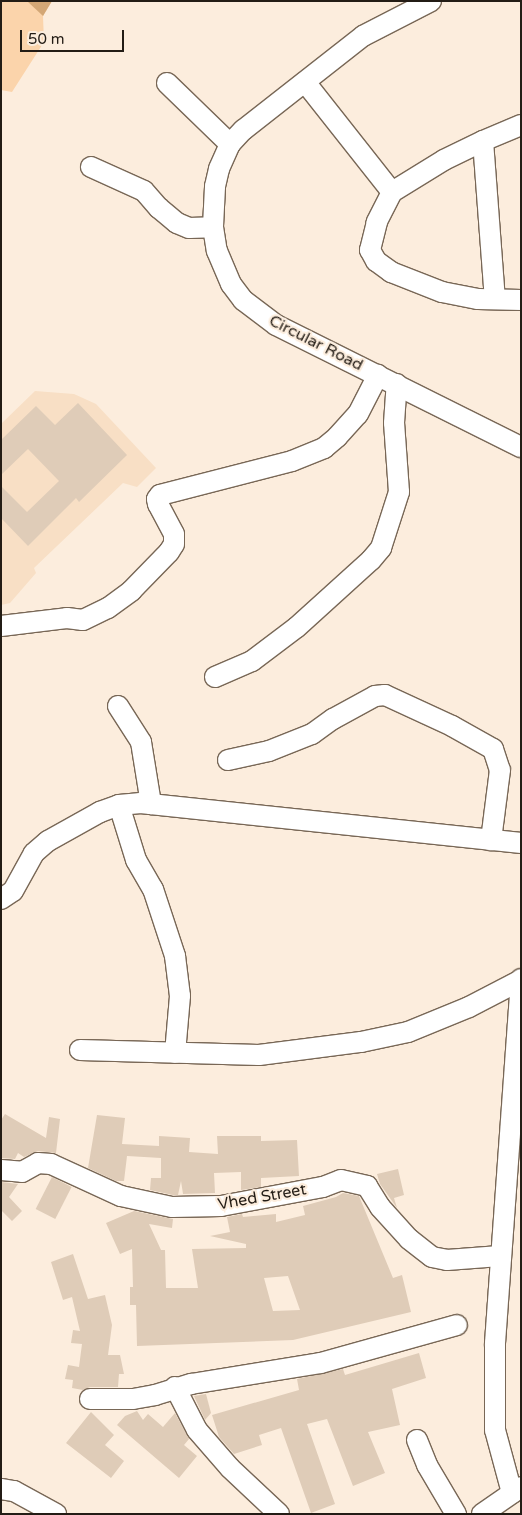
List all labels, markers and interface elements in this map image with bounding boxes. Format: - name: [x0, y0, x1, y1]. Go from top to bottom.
- scale bar: [22, 20, 126, 52]
- text: 50 m: [28, 30, 65, 48]
- street label: Circular Road: [266, 311, 366, 375]
- street label: Vhed Street: [216, 1180, 308, 1214]

